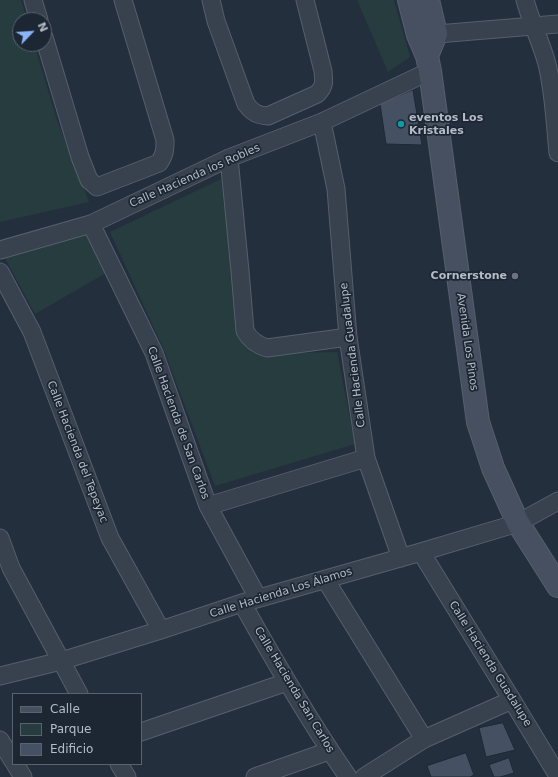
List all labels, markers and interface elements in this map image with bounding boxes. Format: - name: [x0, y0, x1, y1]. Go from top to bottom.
- north arrow: [12, 12, 52, 52]
- text: N: [35, 20, 50, 34]
- place label: eventos Los Kristales: [409, 111, 483, 137]
- marker: eventos Los Kristales: [396, 119, 406, 129]
- street label: Calle Hacienda los Robles: [128, 141, 262, 211]
- place label: Cornerstone: [431, 269, 507, 283]
- marker: Cornerstone: [510, 271, 520, 281]
- street label: Calle Hacienda Guadalupe: [338, 282, 368, 428]
- street label: Avenida Los Pinos: [454, 292, 480, 392]
- street label: Calle Hacienda de San Carlos: [144, 345, 212, 501]
- street label: Calle Hacienda del Tepeyac: [44, 379, 110, 525]
- street label: Calle Hacienda Los Álamos: [208, 565, 354, 621]
- street label: Calle Hacienda Guadalupe: [446, 599, 534, 729]
- street label: Calle Hacienda San Carlos: [251, 625, 337, 755]
- legend: [12, 693, 142, 765]
- text: Calle: [50, 702, 80, 716]
- text: Parque: [50, 722, 91, 736]
- text: Edificio: [50, 742, 93, 756]

